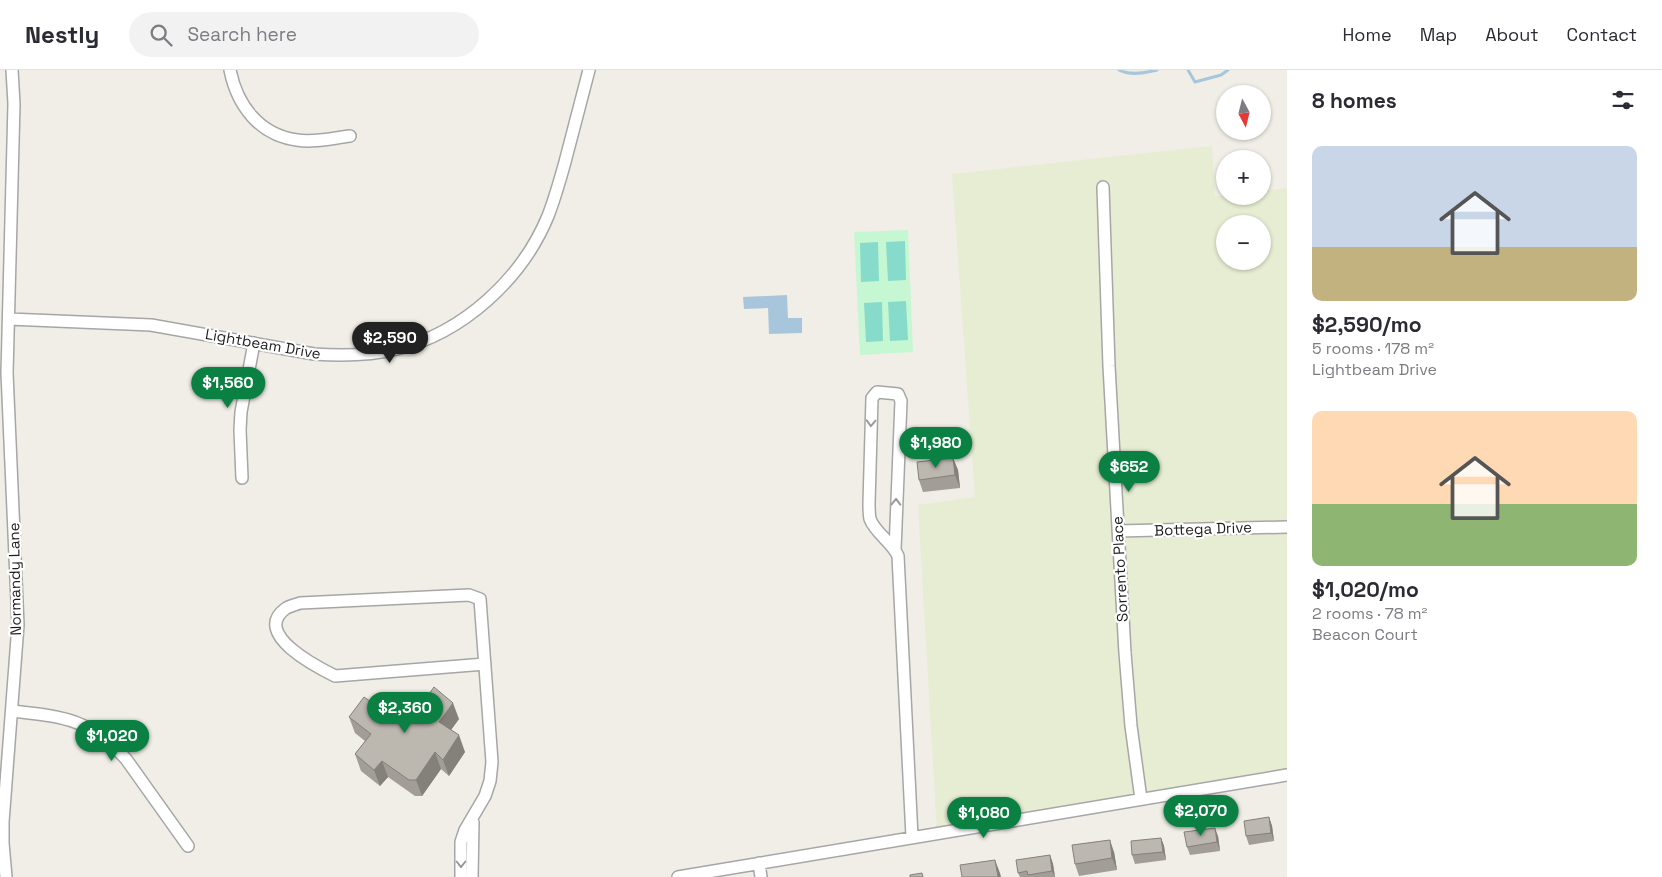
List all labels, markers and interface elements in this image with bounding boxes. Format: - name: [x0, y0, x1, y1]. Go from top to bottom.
- search box: [129, 12, 479, 57]
- text: Nestly: [25, 19, 99, 50]
- icon: search: [147, 21, 175, 49]
- text: Search here: [187, 22, 297, 47]
- text: Home: [1343, 23, 1392, 46]
- text: Map: [1420, 23, 1457, 46]
- text: About: [1485, 23, 1539, 46]
- text: Contact: [1567, 23, 1637, 46]
- north arrow: [1216, 85, 1271, 140]
- map controls: [1216, 85, 1271, 270]
- icon: filters: [1609, 86, 1637, 114]
- text: 8 homes: [1312, 87, 1397, 114]
- button: +: [1216, 150, 1271, 205]
- icon: home: [1430, 178, 1520, 268]
- button: −: [1216, 215, 1271, 270]
- text: $2,590/mo: [1312, 311, 1422, 338]
- pin: $2,590: [349, 322, 431, 364]
- street label: Lightbeam Drive: [204, 324, 323, 363]
- text: $2,590: [363, 327, 417, 348]
- text: 5 rooms · 178 m²: [1312, 338, 1434, 359]
- text: Lightbeam Drive: [1312, 359, 1437, 380]
- pin: $1,560: [187, 366, 269, 409]
- text: $1,560: [202, 372, 254, 393]
- one-way arrow: [866, 420, 876, 427]
- pin: $1,980: [895, 426, 977, 469]
- text: $1,980: [910, 432, 962, 453]
- icon: home: [1430, 443, 1520, 533]
- pin: $652: [1099, 450, 1159, 493]
- text: $652: [1110, 456, 1148, 477]
- one-way arrow: [891, 497, 901, 505]
- street label: Sorrento Place: [1107, 515, 1132, 622]
- street label: Bottega Drive: [1154, 517, 1252, 540]
- street label: Normandy Lane: [4, 522, 25, 636]
- text: $1,020/mo: [1312, 576, 1419, 603]
- text: 2 rooms · 78 m²: [1312, 603, 1427, 624]
- text: Beacon Court: [1312, 624, 1418, 645]
- pin: $2,360: [364, 692, 446, 734]
- text: $2,360: [378, 697, 432, 718]
- pin: $1,020: [71, 720, 153, 762]
- text: $1,020: [86, 725, 138, 746]
- pin: $2,070: [1160, 794, 1242, 837]
- pin: $1,080: [943, 796, 1025, 839]
- text: $2,070: [1175, 800, 1227, 821]
- text: $1,080: [958, 802, 1010, 823]
- one-way arrow: [456, 860, 466, 868]

